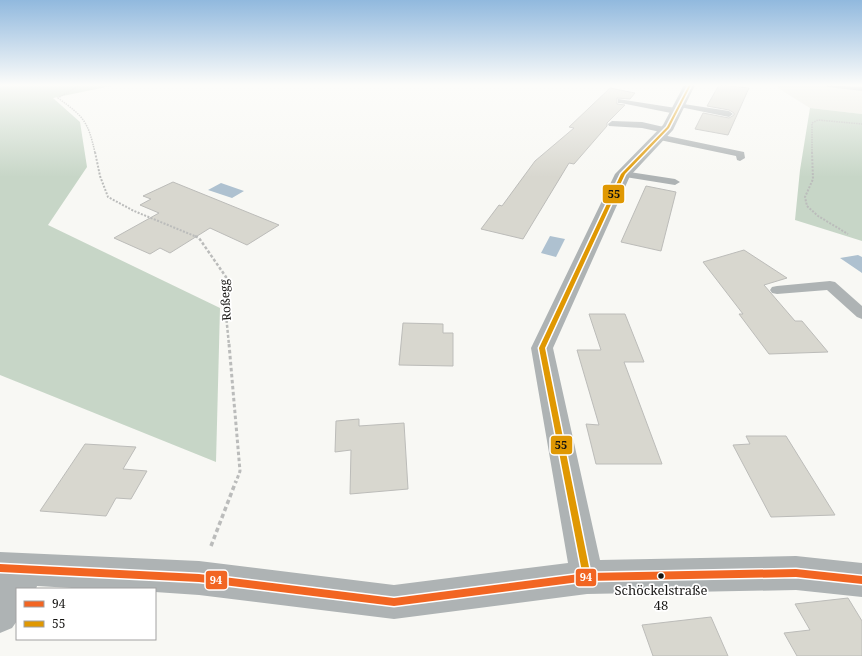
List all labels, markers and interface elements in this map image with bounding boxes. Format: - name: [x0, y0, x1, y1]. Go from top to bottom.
- line badge: 55: [602, 184, 625, 204]
- text: 55: [608, 186, 620, 201]
- street label: Roßegg: [215, 278, 235, 321]
- line badge: 55: [550, 435, 573, 455]
- text: 55: [555, 437, 567, 452]
- line badge: 94: [575, 568, 597, 587]
- text: 94: [580, 569, 592, 584]
- line badge: 94: [205, 570, 228, 590]
- marker: Schöckelstraße 48: [656, 571, 666, 581]
- text: 94: [210, 572, 222, 587]
- place label: Schöckelstraße 48: [615, 581, 708, 614]
- legend: [16, 588, 156, 640]
- text: 94: [52, 595, 66, 612]
- text: 55: [52, 615, 65, 632]

